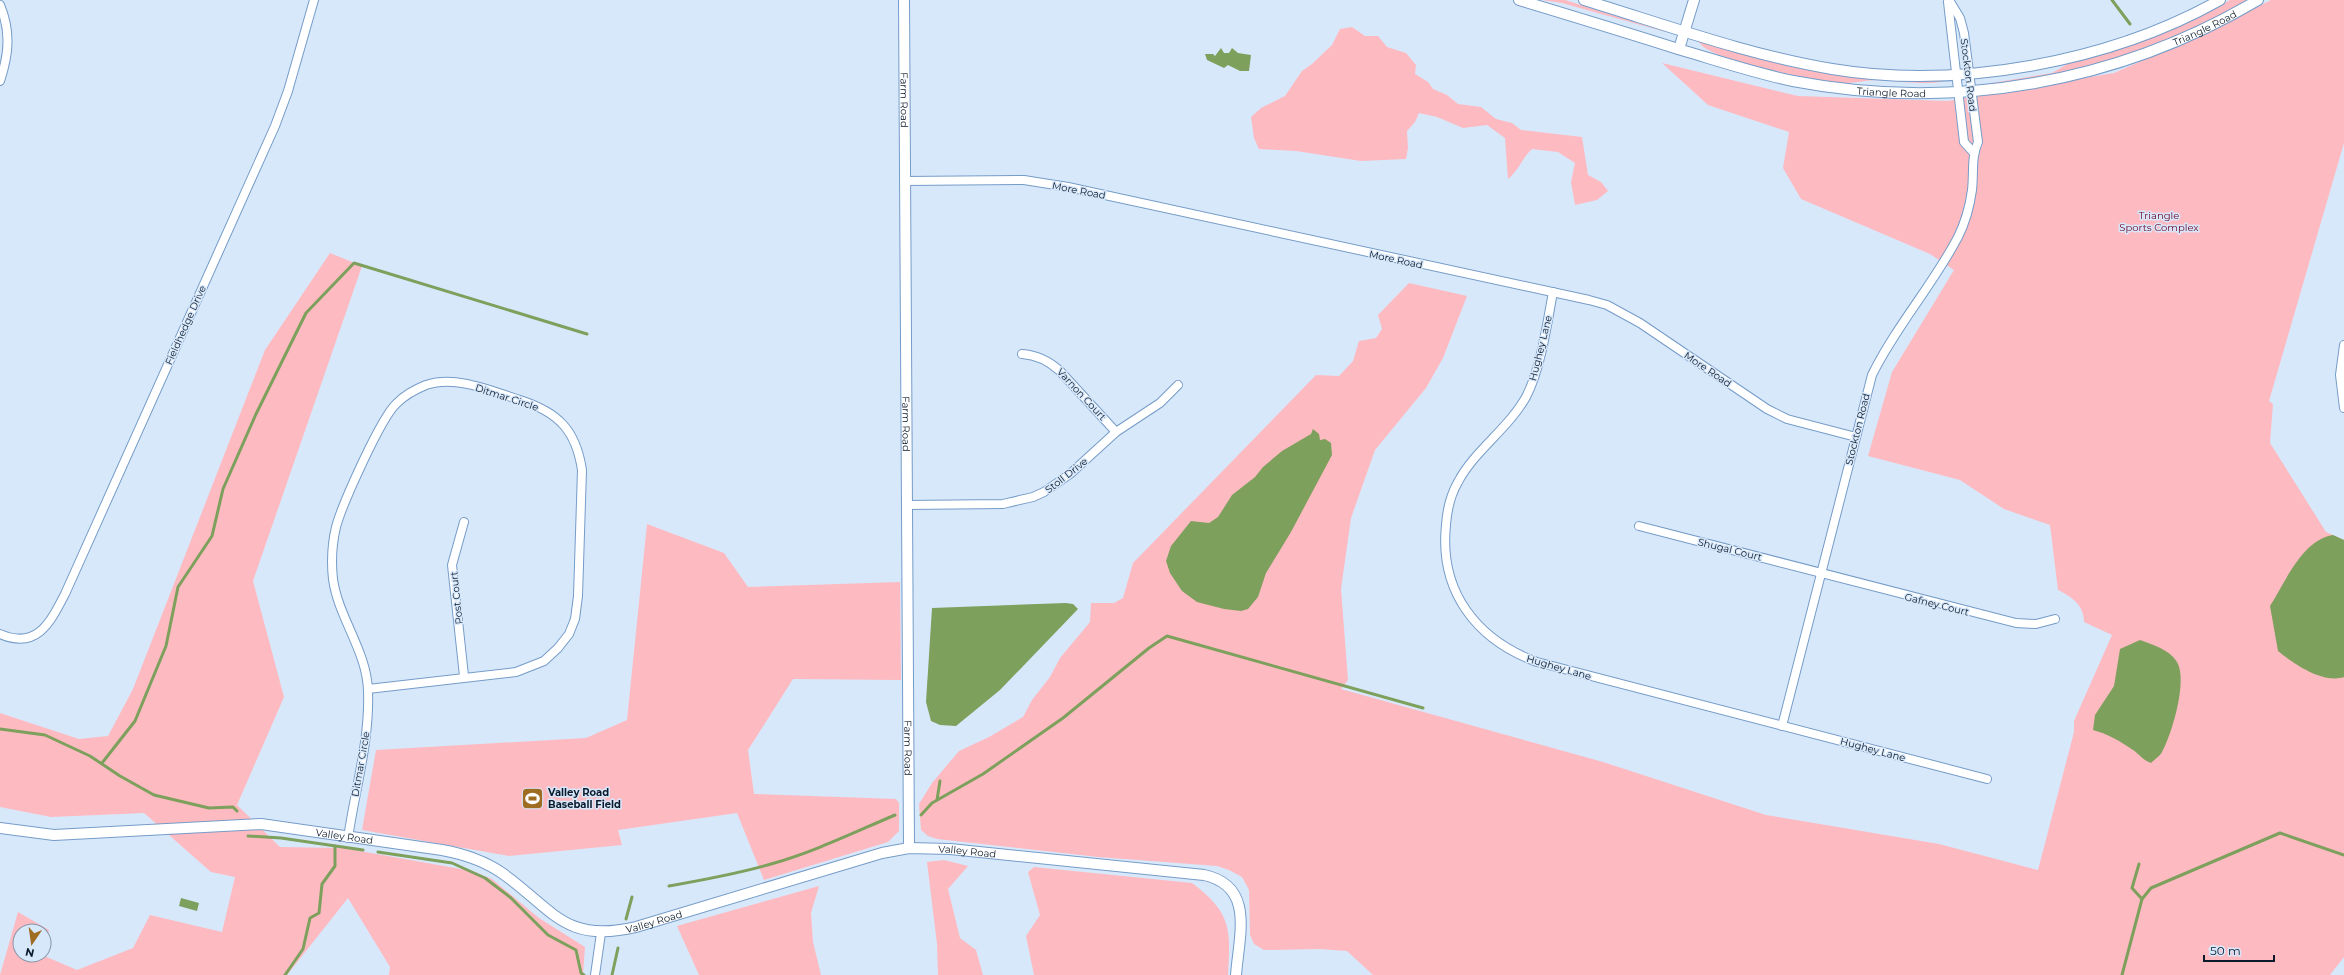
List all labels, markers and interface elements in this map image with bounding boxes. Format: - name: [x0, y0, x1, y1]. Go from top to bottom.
- street label: Triangle Road: [2171, 7, 2239, 49]
- street label: Stockton Road: [1958, 38, 1979, 112]
- street label: Farm Road: [897, 72, 911, 128]
- street label: Triangle Road: [1856, 84, 1926, 100]
- street label: More Road: [1051, 179, 1107, 202]
- park label: Triangle Sports Complex: [2119, 209, 2199, 234]
- street label: More Road: [1368, 247, 1424, 272]
- street label: Fieldhedge Drive: [162, 283, 209, 367]
- street label: Hughey Lane: [1526, 314, 1555, 382]
- street label: More Road: [1681, 349, 1734, 390]
- street label: Varnon Court: [1054, 365, 1109, 423]
- street label: Ditmar Circle: [473, 381, 540, 414]
- street label: Stockton Road: [1842, 392, 1873, 466]
- street label: Farm Road: [899, 396, 913, 452]
- street label: Stoll Drive: [1042, 455, 1090, 496]
- street label: Shugal Court: [1696, 535, 1763, 564]
- street label: Post Court: [447, 571, 466, 625]
- street label: Gafney Court: [1903, 590, 1970, 619]
- street label: Hughey Lane: [1525, 652, 1593, 683]
- street label: Farm Road: [901, 720, 915, 776]
- street label: Ditmar Circle: [348, 730, 373, 798]
- street label: Hughey Lane: [1839, 735, 1907, 764]
- sports icon: Valley Road Baseball Field: [519, 785, 545, 811]
- place label: Valley Road Baseball Field: [547, 786, 621, 811]
- street label: Valley Road: [315, 826, 374, 847]
- street label: Valley Road: [938, 843, 997, 861]
- street label: Valley Road: [625, 907, 684, 936]
- north arrow: [12, 923, 52, 963]
- scale bar: [2204, 937, 2274, 963]
- text: 50 m: [2210, 943, 2241, 958]
- text: N: [24, 945, 36, 961]

